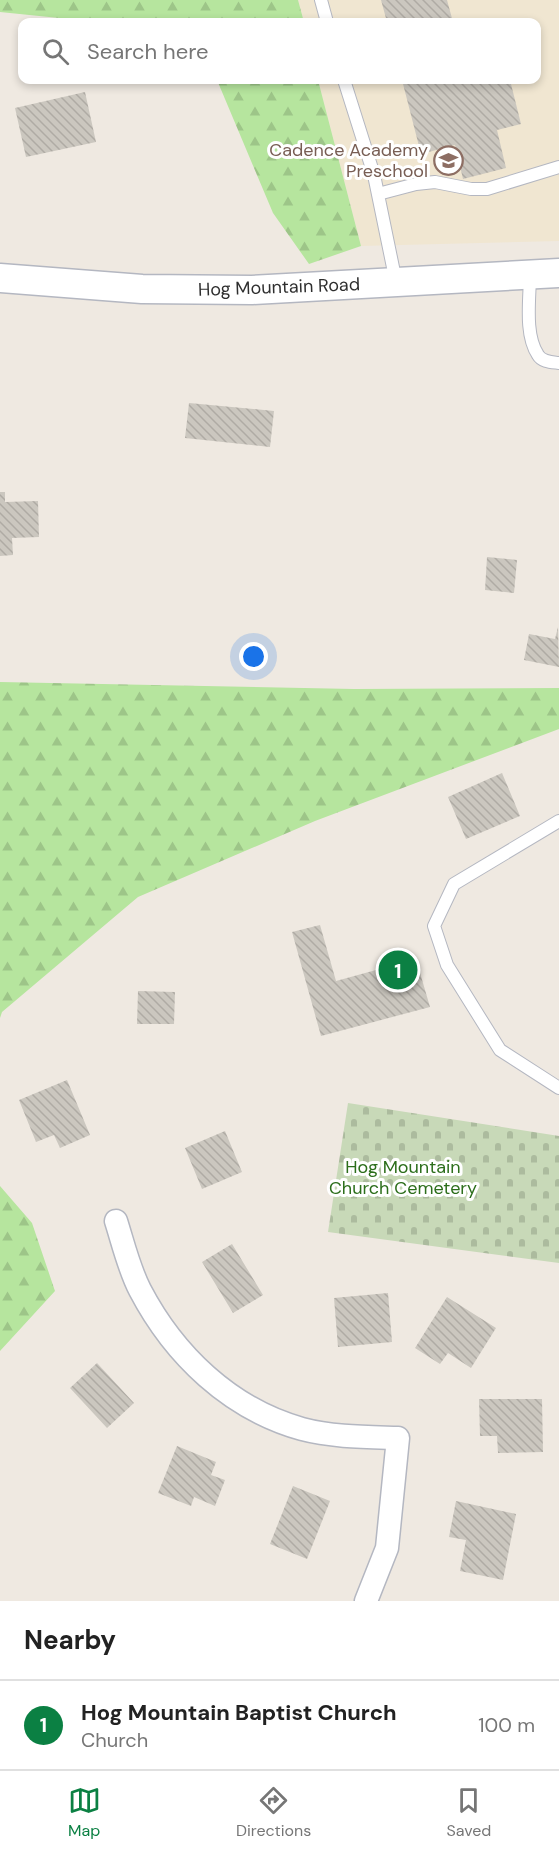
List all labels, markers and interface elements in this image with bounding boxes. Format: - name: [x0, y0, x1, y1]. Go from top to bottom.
- search box: [18, 18, 541, 84]
- icon: search: [39, 35, 72, 68]
- text: Search here: [87, 37, 208, 66]
- place label: Cadence Academy Preschool: [269, 138, 428, 183]
- school or university icon: Cadence Academy Preschool: [433, 144, 465, 176]
- street label: Hog Mountain Road: [198, 272, 360, 302]
- your location: [239, 642, 268, 671]
- pin: 1: [378, 948, 418, 992]
- park label: Hog Mountain Church Cemetery: [329, 1155, 477, 1200]
- text: Nearby: [24, 1623, 116, 1657]
- text: Hog Mountain Baptist Church: [81, 1698, 397, 1727]
- text: 1: [40, 1712, 47, 1738]
- text: 100 m: [478, 1712, 535, 1738]
- text: Church: [81, 1727, 148, 1753]
- tab: Map: [68, 1784, 101, 1841]
- tab: Directions: [236, 1784, 311, 1841]
- tab: Saved: [447, 1784, 491, 1841]

